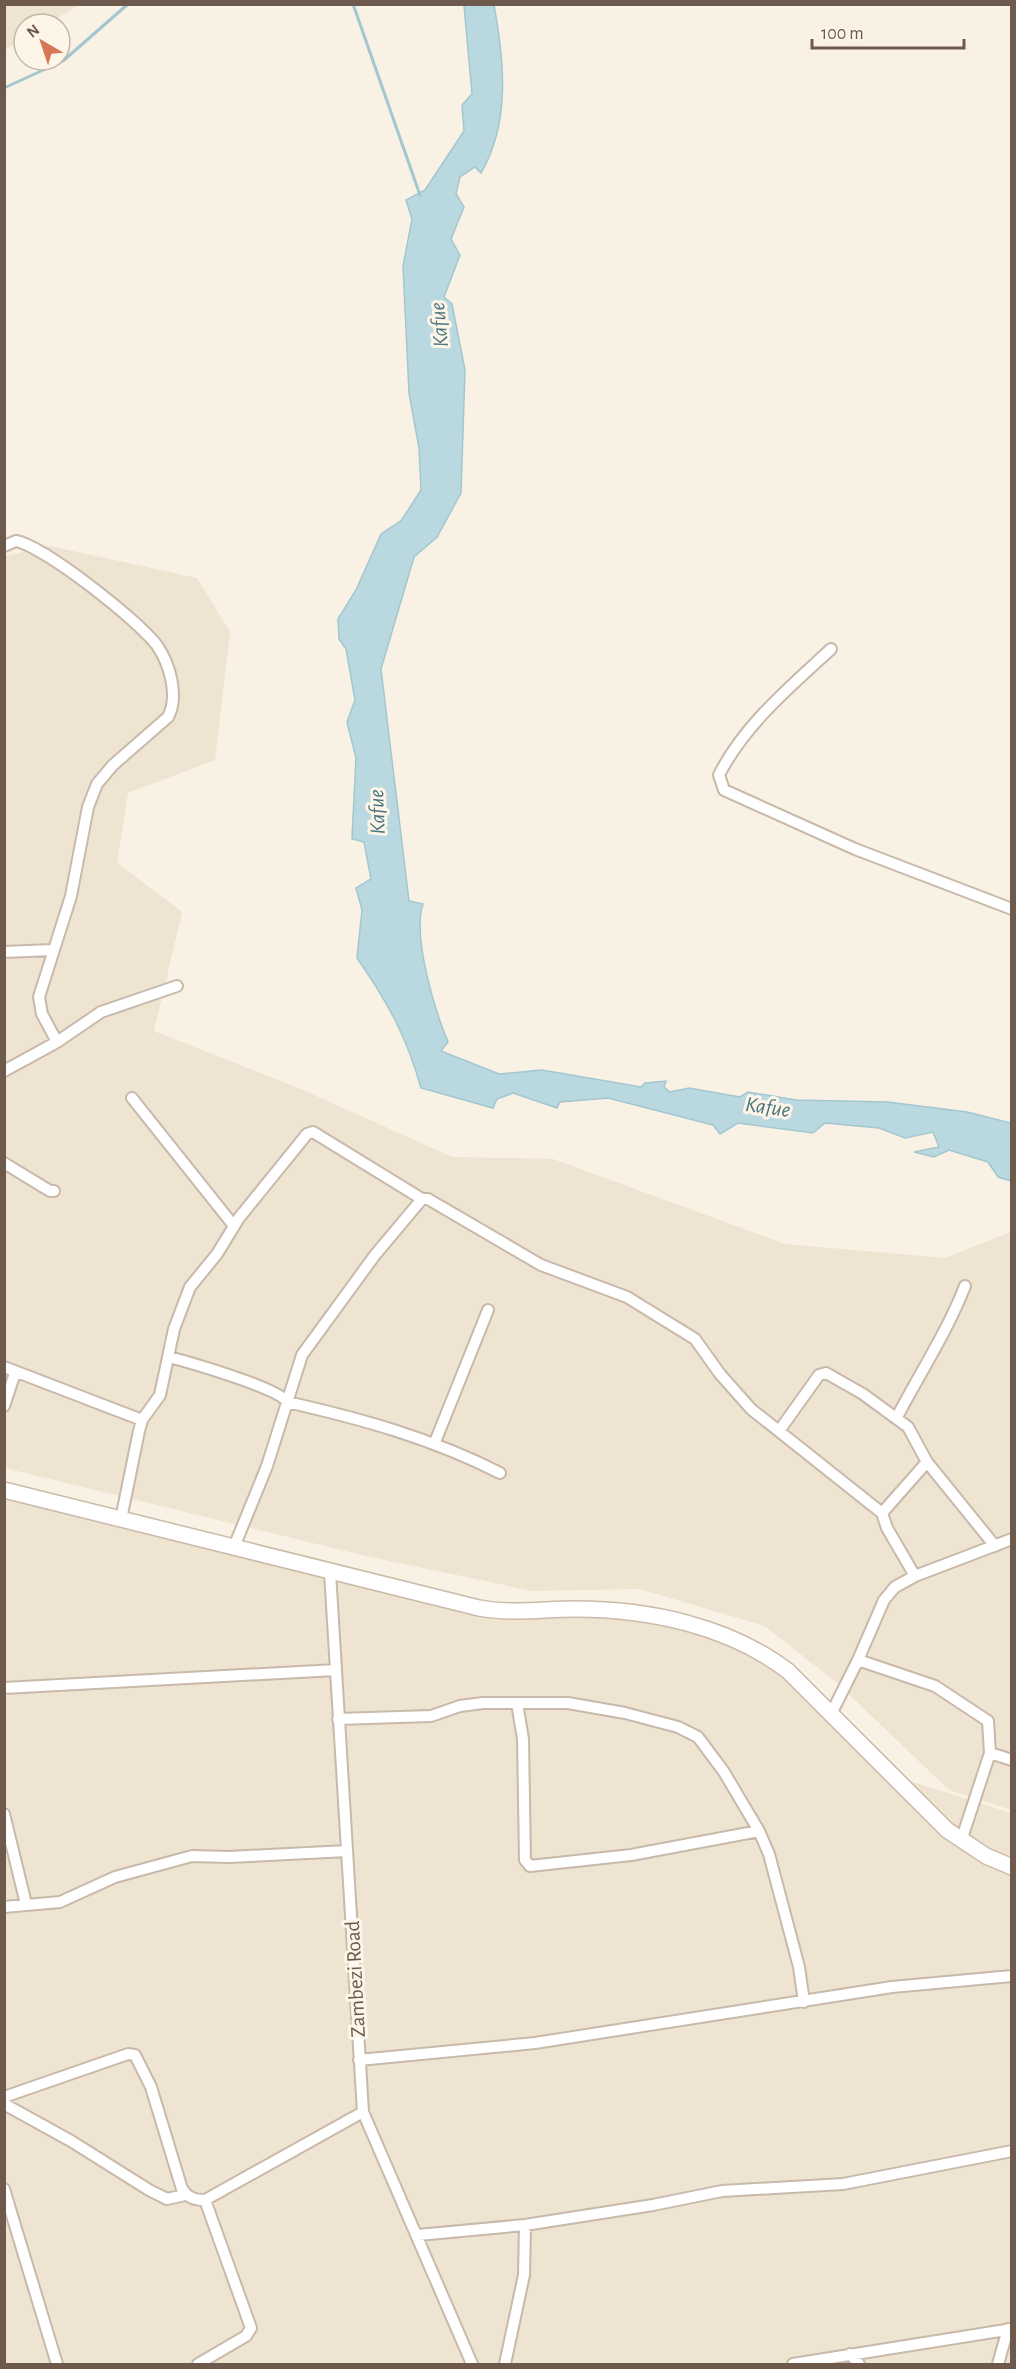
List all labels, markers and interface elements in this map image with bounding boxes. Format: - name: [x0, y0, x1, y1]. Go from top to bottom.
- north arrow: [12, 12, 72, 72]
- scale bar: [812, 12, 964, 50]
- text: N: [24, 21, 43, 41]
- text: 100 m: [821, 25, 864, 43]
- water label: Kafue: [426, 301, 452, 348]
- water label: Kafue: [365, 789, 389, 835]
- water label: Kafue: [744, 1093, 792, 1121]
- street label: Zambezi Road: [342, 1920, 369, 2038]

